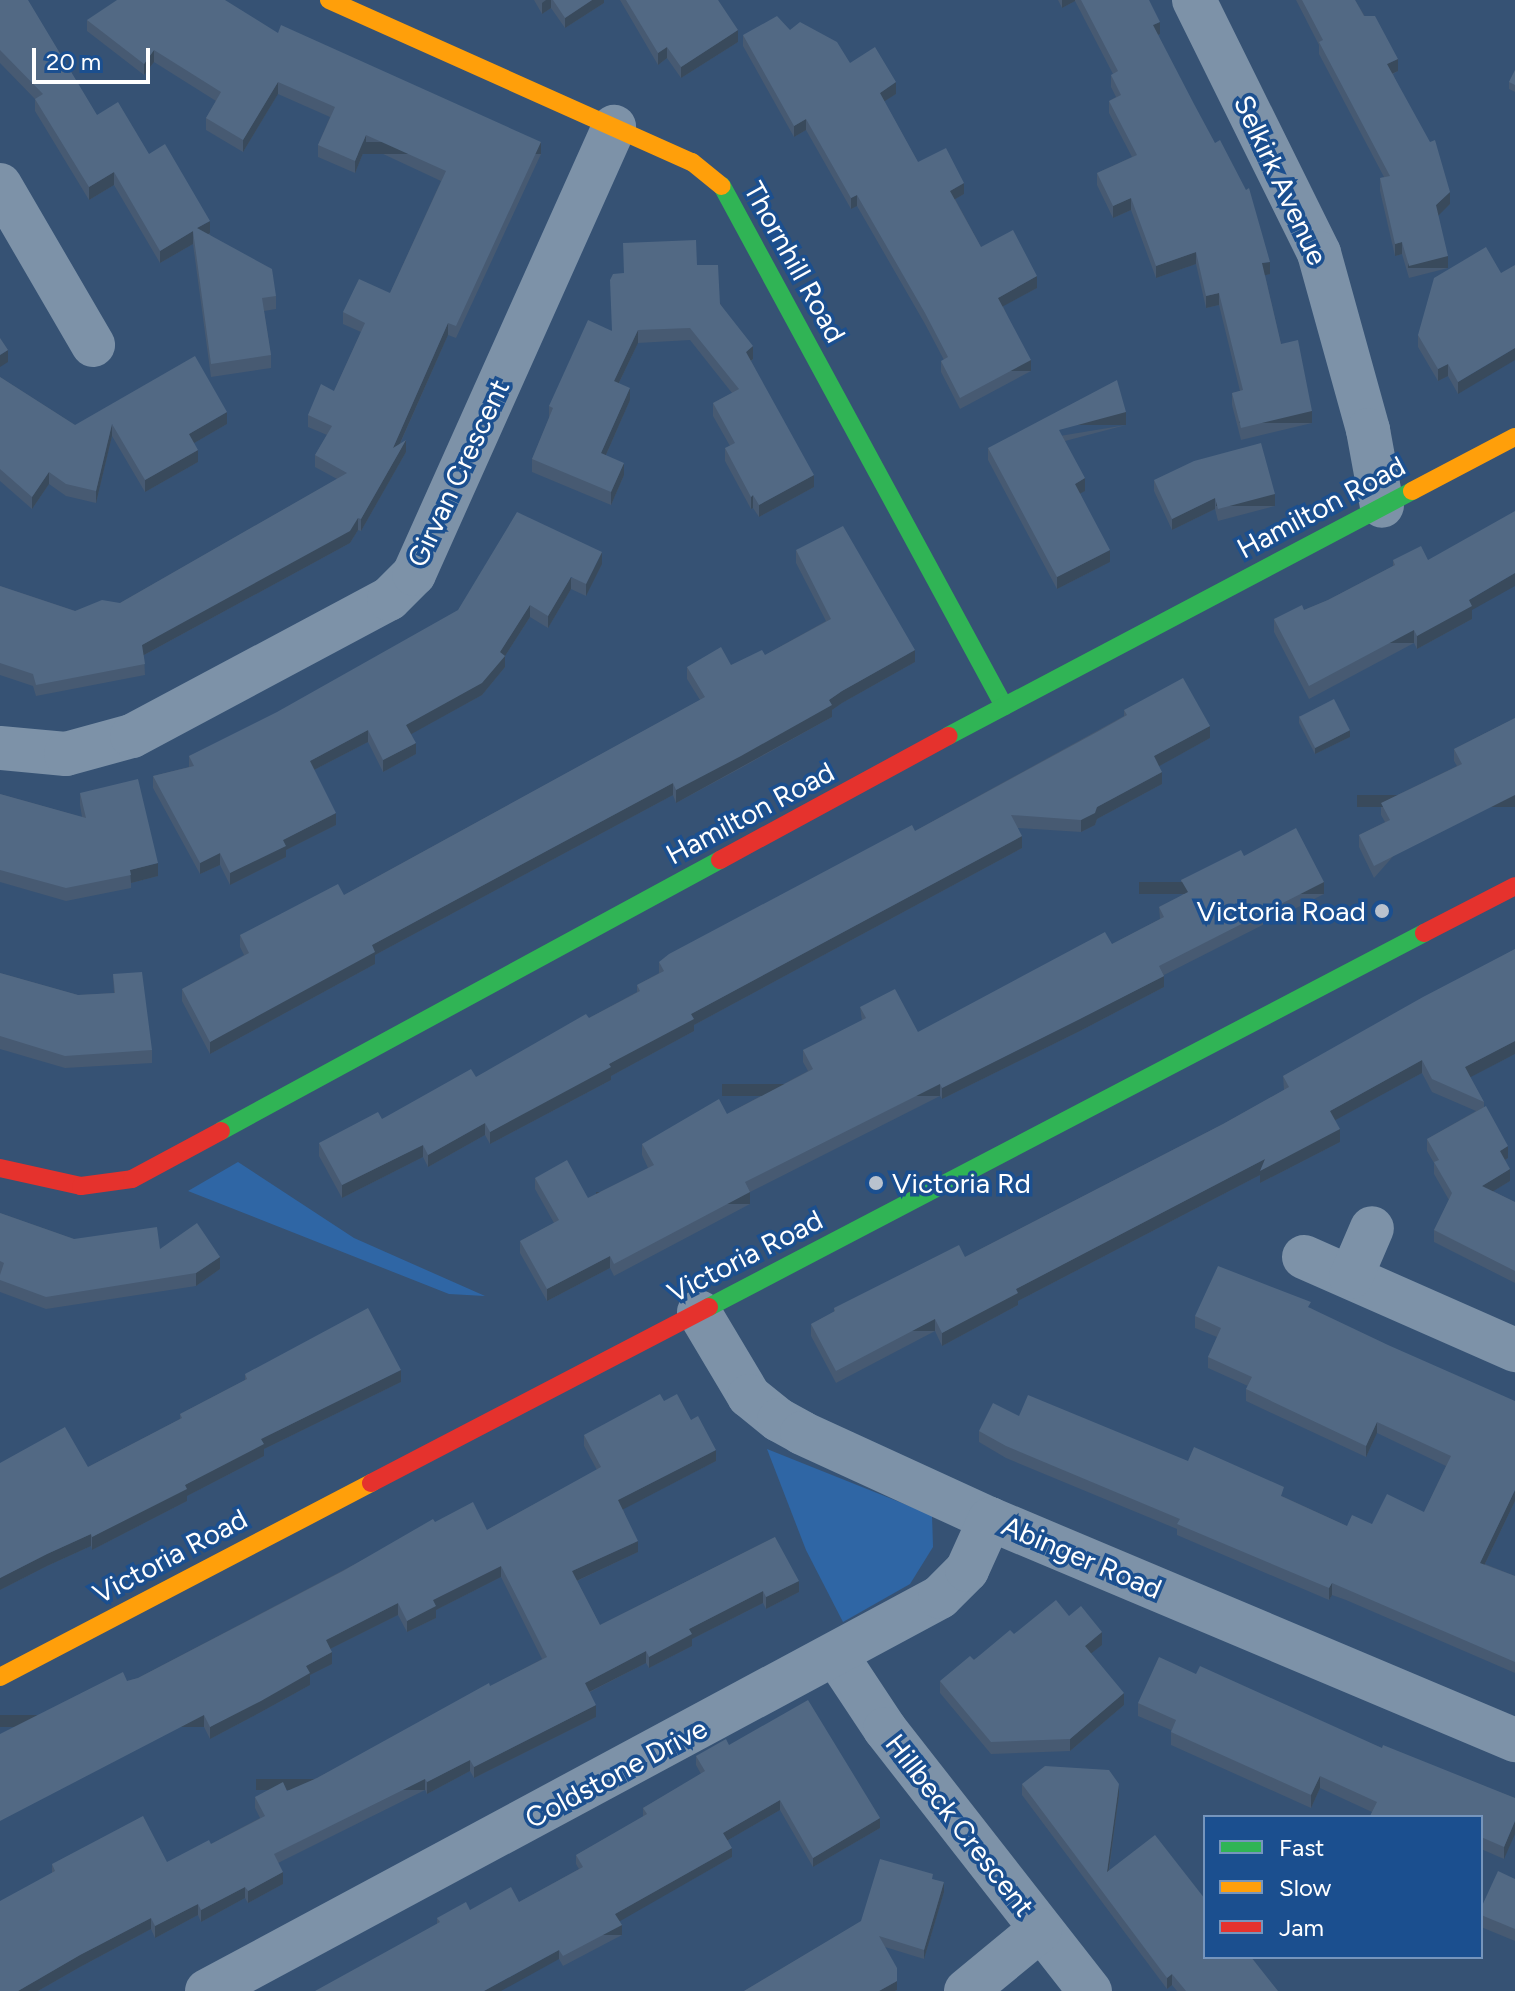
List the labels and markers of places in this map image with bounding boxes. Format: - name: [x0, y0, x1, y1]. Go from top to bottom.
- place label: Victoria Road: [1197, 894, 1366, 928]
- marker: Victoria Road: [1373, 902, 1391, 920]
- place label: Victoria Rd: [892, 1166, 1031, 1200]
- marker: Victoria Rd: [867, 1174, 885, 1192]

